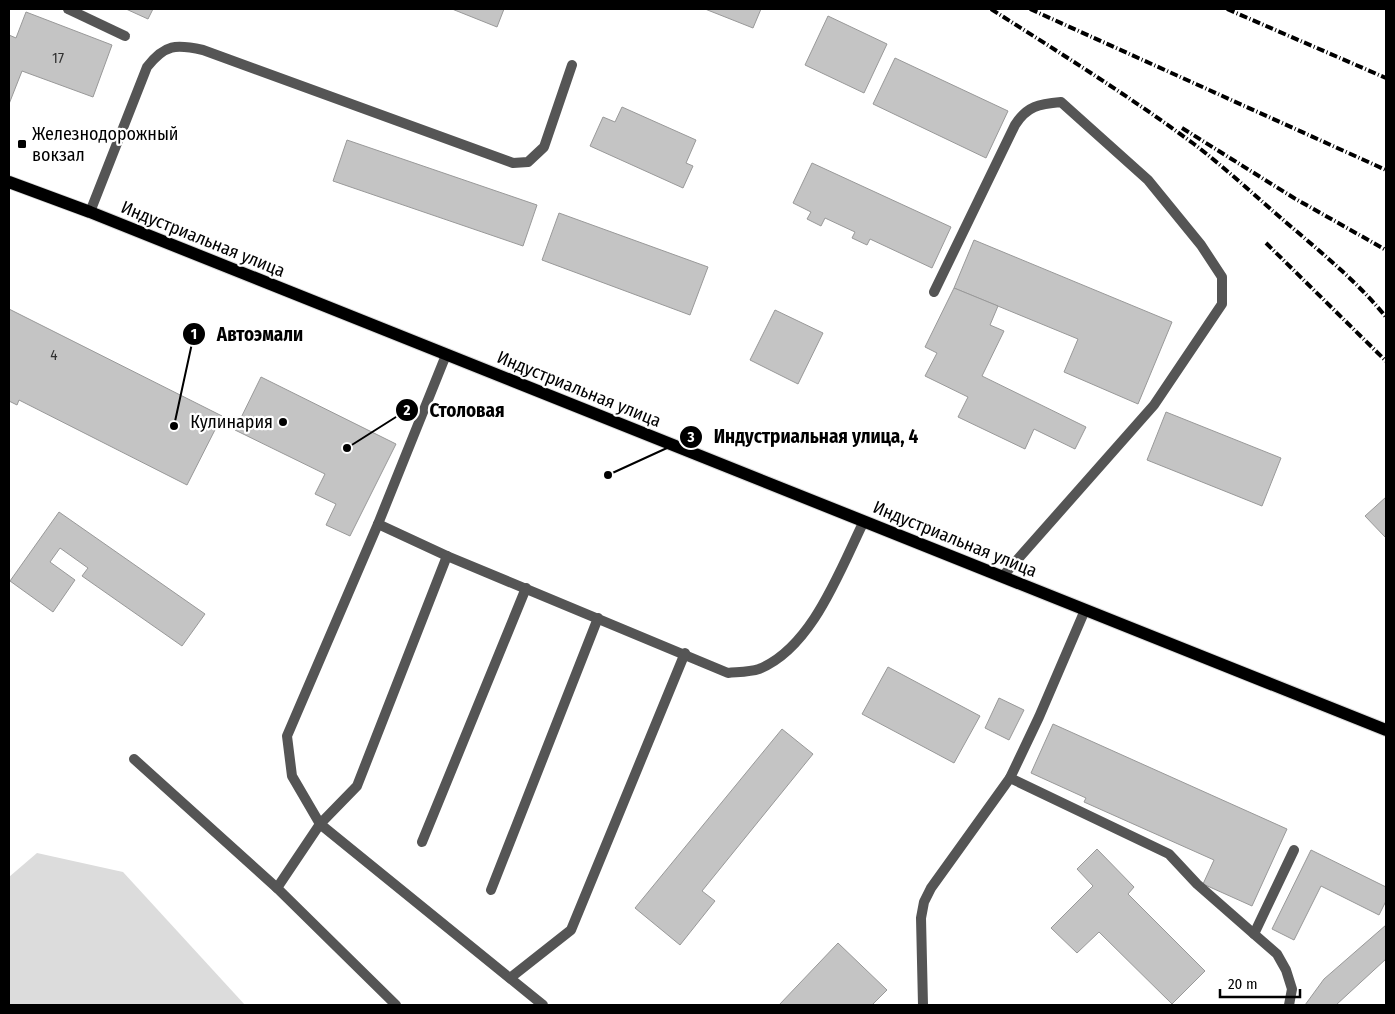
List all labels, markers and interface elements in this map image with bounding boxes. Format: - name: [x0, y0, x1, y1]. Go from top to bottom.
- house number: 17: [52, 49, 64, 67]
- place label: Железнодорожный вокзал: [32, 123, 179, 166]
- marker: Железнодорожный вокзал: [16, 138, 28, 150]
- street label: Индустриальная улица: [118, 196, 288, 282]
- callout: Автоэмали: [182, 317, 313, 351]
- text: Автоэмали: [216, 323, 303, 346]
- text: 1: [191, 325, 197, 343]
- house number: 4: [50, 346, 58, 364]
- street label: Индустриальная улица: [494, 346, 664, 432]
- callout: Столовая: [394, 393, 515, 427]
- text: Столовая: [429, 399, 505, 422]
- text: 2: [403, 401, 411, 419]
- place label: Кулинария: [190, 411, 273, 433]
- marker: Кулинария: [277, 416, 289, 428]
- callout: Индустриальная улица, 4: [679, 420, 928, 454]
- text: Индустриальная улица, 4: [714, 425, 919, 448]
- text: 3: [686, 428, 695, 446]
- street label: Индустриальная улица: [870, 496, 1040, 582]
- scale bar: [1220, 966, 1300, 998]
- text: 20 m: [1228, 975, 1258, 993]

